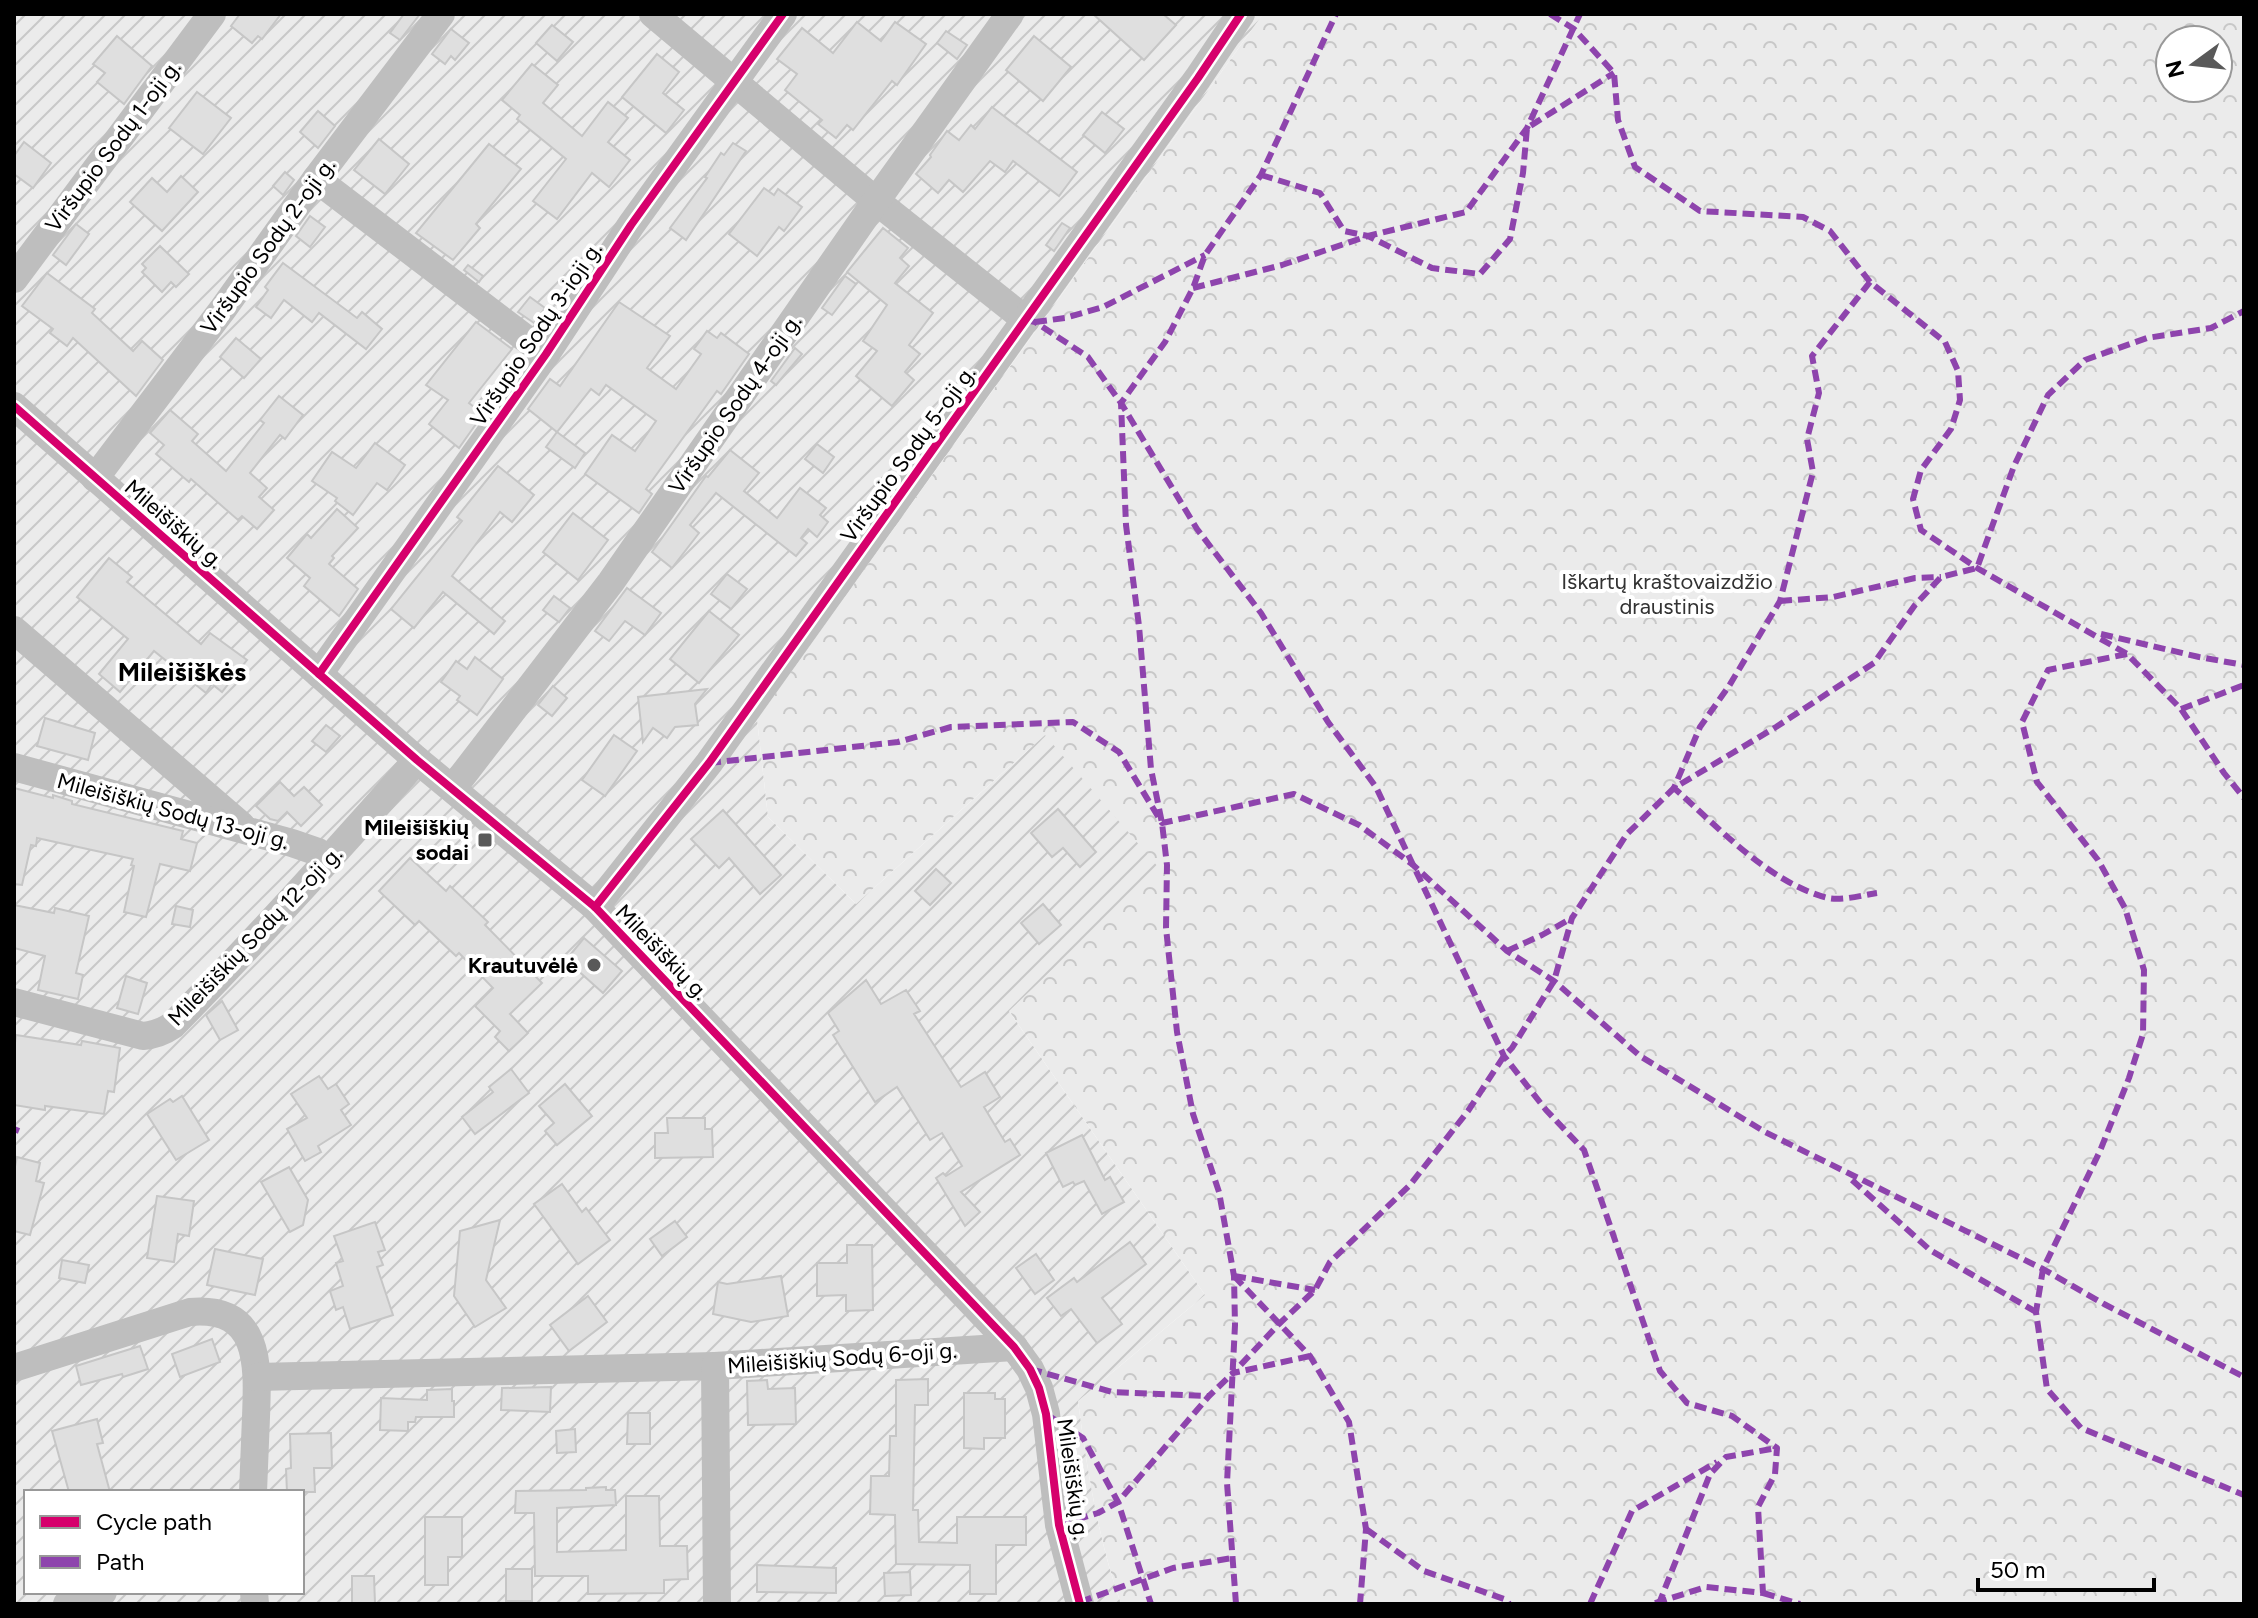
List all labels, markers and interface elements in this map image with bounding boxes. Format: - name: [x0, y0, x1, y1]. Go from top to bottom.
- north arrow: [2154, 24, 2234, 104]
- street label: Viršupio Sodų 1-oji g.: [39, 55, 187, 237]
- text: N: [2160, 57, 2190, 81]
- street label: Viršupio Sodų 2-oji g.: [195, 152, 341, 340]
- street label: Viršupio Sodų 3-ioji g.: [464, 237, 608, 431]
- street label: Viršupio Sodų 4-oji g.: [663, 309, 807, 499]
- street label: Viršupio Sodų 5-oji g.: [835, 360, 981, 548]
- street label: Mileišiškių g.: [119, 474, 229, 574]
- park label: Iškartų kraštovaizdžio draustinis: [1561, 568, 1773, 620]
- district label: Mileišiškės: [118, 656, 246, 688]
- street label: Mileišiškių Sodų 13-oji g.: [54, 767, 292, 855]
- place label: Mileišiškių sodai: [364, 814, 469, 866]
- marker: Mileišiškių sodai: [476, 831, 494, 849]
- street label: Mileišiškių Sodų 12-oji g.: [162, 841, 348, 1031]
- street label: Mileišiškių g.: [610, 899, 714, 1005]
- place label: Krautuvėlė: [468, 952, 578, 979]
- marker: Krautuvėlė: [585, 956, 603, 974]
- street label: Mileišiškių Sodų 6-oji g.: [726, 1337, 958, 1379]
- street label: Mileišiškių g.: [1051, 1416, 1095, 1542]
- legend: [24, 1490, 304, 1594]
- text: Cycle path: [96, 1507, 212, 1536]
- scale bar: [1978, 1542, 2154, 1592]
- text: Path: [96, 1547, 144, 1576]
- text: 50 m: [1990, 1555, 2046, 1584]

